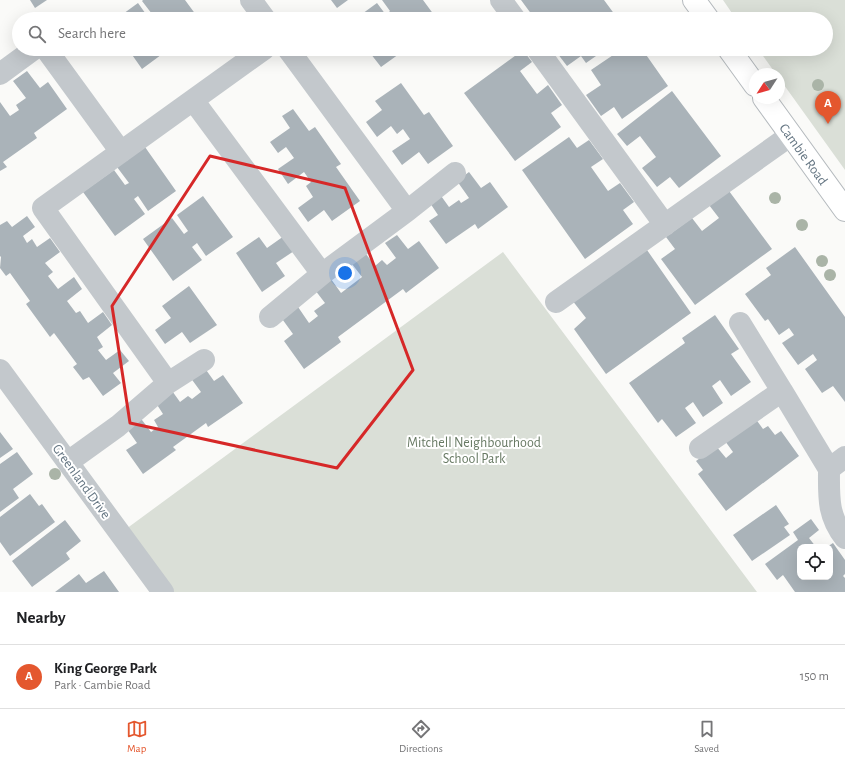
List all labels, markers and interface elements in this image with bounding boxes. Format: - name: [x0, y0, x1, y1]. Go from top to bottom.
- search box: [12, 12, 833, 56]
- icon: search: [26, 23, 48, 45]
- text: Search here: [58, 26, 126, 41]
- north arrow: [749, 68, 785, 104]
- pin: A: [815, 91, 841, 124]
- street label: Cambie Road: [776, 121, 830, 188]
- your location: [335, 263, 355, 283]
- park label: Mitchell Neighbourhood School Park: [407, 436, 541, 466]
- street label: Greenland Drive: [50, 442, 113, 521]
- map controls: [797, 544, 833, 580]
- button: locate: [797, 544, 833, 580]
- text: Nearby: [16, 609, 66, 626]
- text: King George Park: [54, 661, 157, 676]
- text: A: [25, 670, 33, 683]
- text: 150 m: [800, 670, 829, 683]
- text: Park · Cambie Road: [54, 679, 151, 692]
- tab: Map: [126, 718, 148, 755]
- tab: Directions: [399, 718, 443, 755]
- tab: Saved: [694, 718, 719, 755]

